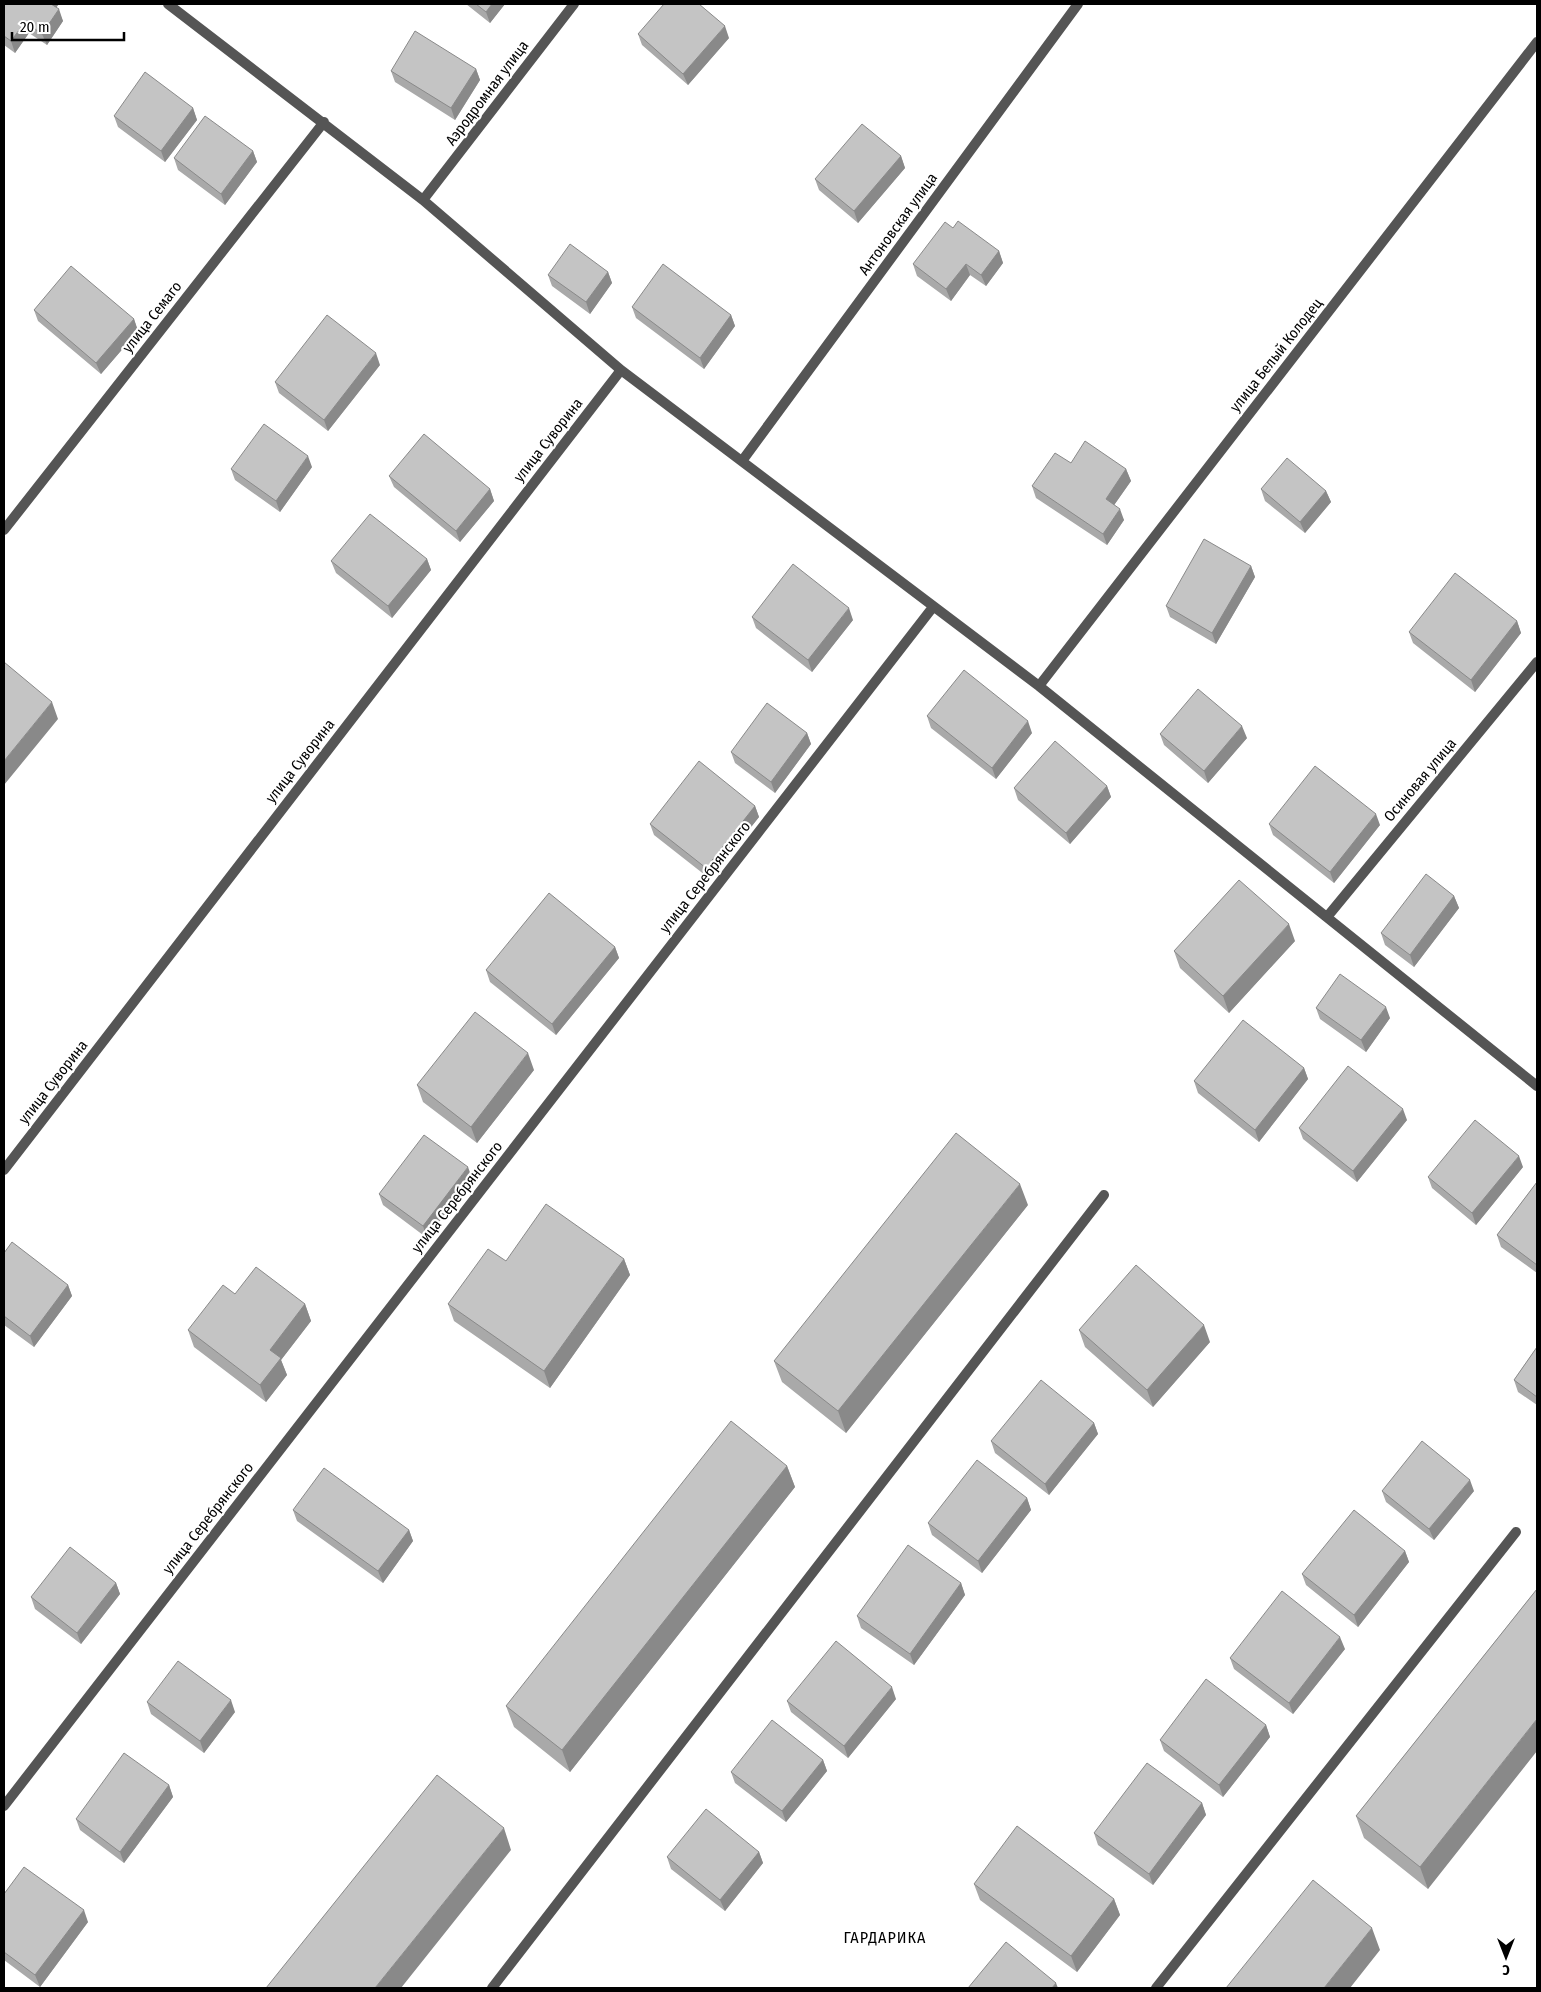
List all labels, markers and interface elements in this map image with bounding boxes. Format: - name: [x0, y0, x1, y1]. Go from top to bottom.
- scale bar: [12, 10, 125, 42]
- text: 20 m: [20, 18, 50, 36]
- street label: Аэродромная улица: [442, 37, 532, 149]
- street label: Антоновская улица: [855, 169, 941, 279]
- street label: улица Семаго: [119, 278, 186, 356]
- street label: улица Белый Колодец: [1226, 295, 1326, 415]
- street label: улица Суворина: [510, 394, 586, 486]
- street label: улица Суворина: [262, 715, 338, 807]
- street label: Осиновая улица: [1380, 735, 1460, 825]
- street label: улица Серебрянского: [656, 817, 754, 936]
- street label: улица Суворина: [15, 1036, 91, 1128]
- street label: улица Серебрянского: [408, 1137, 506, 1256]
- street label: улица Серебрянского: [159, 1458, 257, 1577]
- district label: ГАРДАРИКА: [843, 1928, 927, 1947]
- north arrow: [1481, 1932, 1531, 1982]
- text: С: [1502, 1961, 1510, 1978]

